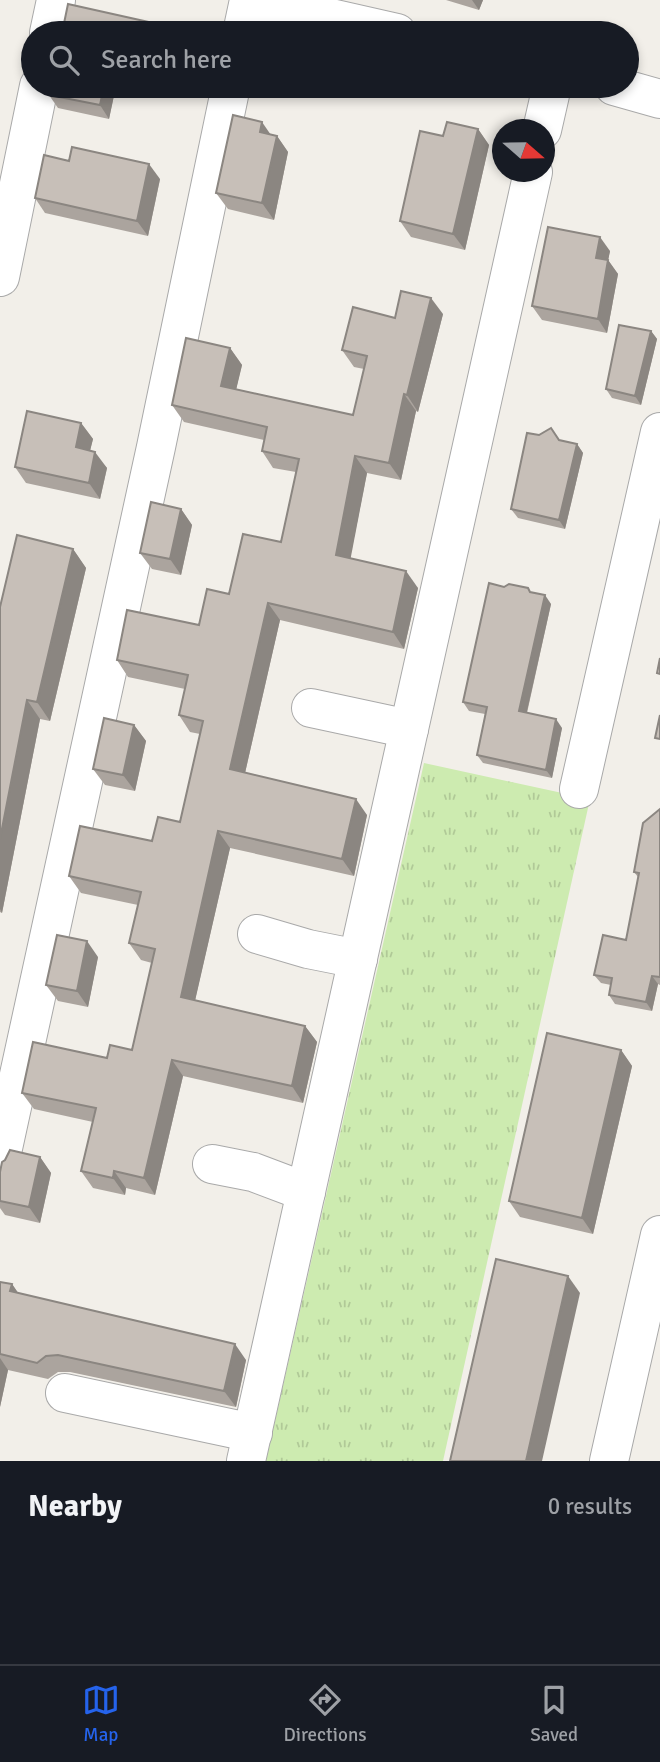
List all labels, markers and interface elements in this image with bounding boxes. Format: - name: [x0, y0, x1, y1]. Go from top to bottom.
- search box: [21, 21, 639, 98]
- icon: search: [45, 41, 83, 79]
- text: Search here: [101, 44, 232, 76]
- north arrow: [492, 119, 555, 182]
- text: Nearby: [28, 1488, 122, 1525]
- text: 0 results: [548, 1492, 632, 1521]
- tab: Map: [82, 1681, 120, 1747]
- tab: Directions: [284, 1681, 367, 1747]
- tab: Saved: [530, 1681, 578, 1747]

